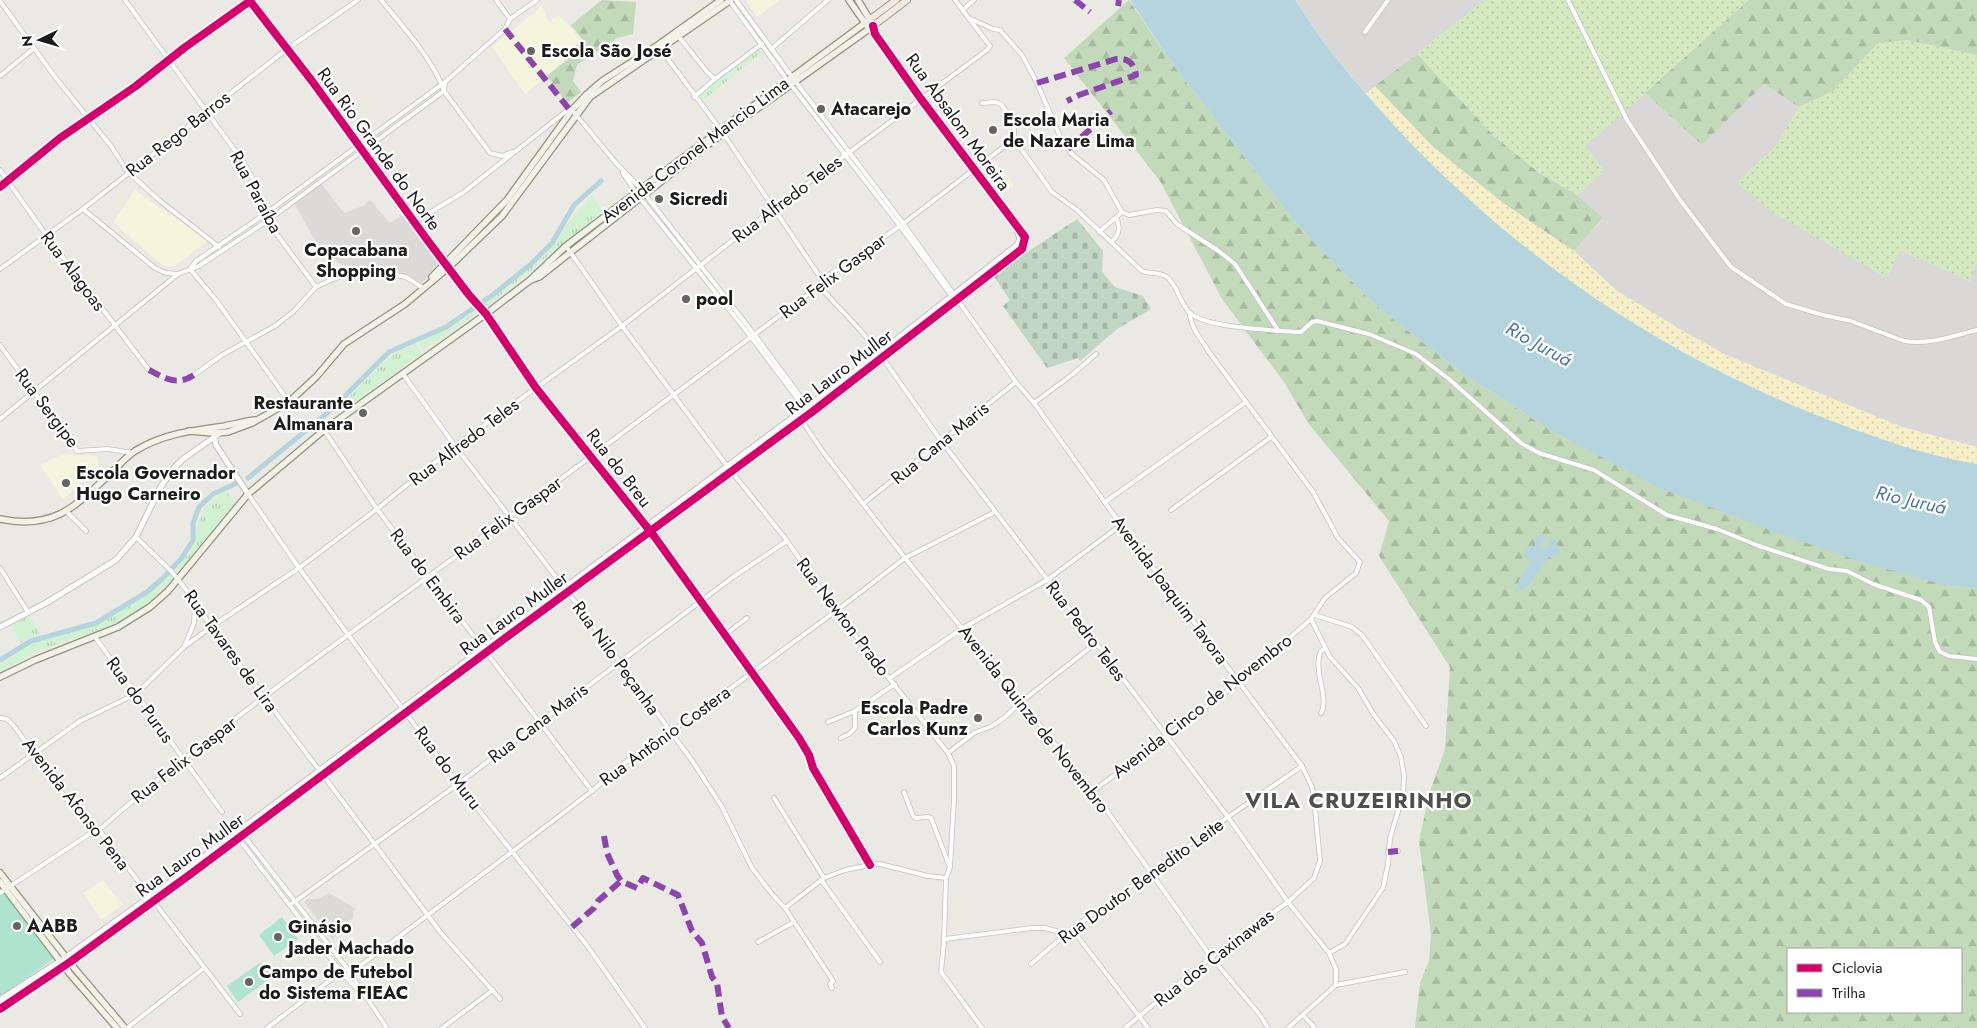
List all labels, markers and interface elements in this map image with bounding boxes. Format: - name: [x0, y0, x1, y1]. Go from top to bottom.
- north arrow: [15, 15, 65, 65]
- text: N: [17, 35, 37, 48]
- place label: Escola São José: [541, 38, 672, 64]
- marker: Escola São José: [525, 45, 537, 57]
- street label: Rua Absalom Moreira: [899, 48, 1017, 196]
- street label: Rua Rio Grande do Norte: [311, 62, 447, 236]
- street label: Avenida Coronel Mancio Lima: [596, 71, 794, 229]
- street label: Rua Rego Barros: [120, 85, 236, 183]
- place label: Atacarejo: [830, 96, 912, 122]
- marker: Atacarejo: [815, 103, 827, 115]
- place label: Escola Maria de Nazare Lima: [1003, 107, 1135, 154]
- marker: Escola Maria de Nazare Lima: [987, 124, 999, 136]
- street label: Rua Paraíba: [223, 146, 289, 238]
- street label: Rua Alfredo Teles: [726, 149, 848, 249]
- place label: Sicredi: [669, 186, 728, 212]
- marker: Sicredi: [653, 193, 665, 205]
- marker: Copacabana Shopping: [350, 225, 362, 237]
- street label: Rua Alagoas: [34, 226, 112, 316]
- street label: Rua Felix Gaspar: [774, 227, 893, 325]
- place label: Copacabana Shopping: [304, 237, 408, 284]
- place label: pool: [696, 286, 733, 312]
- marker: pool: [680, 293, 692, 305]
- water label: Rio Juruá: [1501, 315, 1577, 373]
- street label: Rua Lauro Muller: [780, 322, 899, 421]
- street label: Rua Sergipe: [9, 363, 85, 453]
- place label: Restaurante Almanara: [254, 390, 353, 437]
- street label: Rua Alfredo Teles: [403, 392, 525, 492]
- street label: Rua Cana Maris: [885, 395, 995, 491]
- marker: Restaurante Almanara: [357, 407, 369, 419]
- street label: Rua do Breu: [580, 423, 658, 513]
- place label: Escola Governador Hugo Carneiro: [76, 460, 236, 507]
- street label: Rua Felix Gaspar: [449, 469, 568, 566]
- marker: Escola Governador Hugo Carneiro: [60, 477, 72, 489]
- water label: Rio Juruá: [1873, 479, 1949, 521]
- street label: Avenida Joaquim Tavora: [1105, 510, 1235, 670]
- street label: Rua do Embira: [384, 523, 472, 629]
- street label: Rua Newton Prado: [790, 552, 896, 682]
- street label: Rua Lauro Muller: [454, 564, 574, 661]
- street label: Rua Pedro Teles: [1039, 575, 1133, 687]
- street label: Rua Tavares de Lira: [178, 584, 284, 718]
- street label: Rua Nilo Peçanha: [566, 596, 666, 720]
- street label: Avenida Quinze de Novembro: [952, 620, 1116, 819]
- street label: Avenida Cinco de Novembro: [1107, 627, 1298, 785]
- street label: Rua do Purus: [100, 652, 180, 748]
- street label: Rua Cana Maris: [482, 677, 594, 769]
- street label: Rua Antônio Costera: [594, 680, 736, 792]
- place label: Escola Padre Carlos Kunz: [861, 695, 969, 742]
- street label: Rua Felix Gaspar: [126, 710, 243, 810]
- marker: Escola Padre Carlos Kunz: [972, 712, 984, 724]
- street label: Rua do Muru: [408, 721, 488, 815]
- street label: Avenida Afonso Pena: [16, 732, 136, 876]
- district label: VILA CRUZEIRINHO: [1244, 784, 1473, 816]
- street label: Rua Lauro Muller: [130, 806, 250, 903]
- street label: Rua Doutor Benedito Leite: [1053, 812, 1229, 950]
- street label: Rua dos Caxinawas: [1149, 903, 1279, 1013]
- place label: AABB: [26, 913, 78, 939]
- place label: Ginásio Jader Machado: [285, 914, 415, 961]
- marker: AABB: [11, 920, 23, 932]
- marker: Ginásio Jader Machado: [272, 931, 284, 943]
- legend: [1787, 948, 1962, 1013]
- text: Ciclovia: [1832, 957, 1882, 979]
- place label: Campo de Futebol do Sistema FIEAC: [259, 959, 413, 1006]
- marker: Campo de Futebol do Sistema FIEAC: [243, 976, 255, 988]
- text: Trilha: [1832, 982, 1865, 1004]

